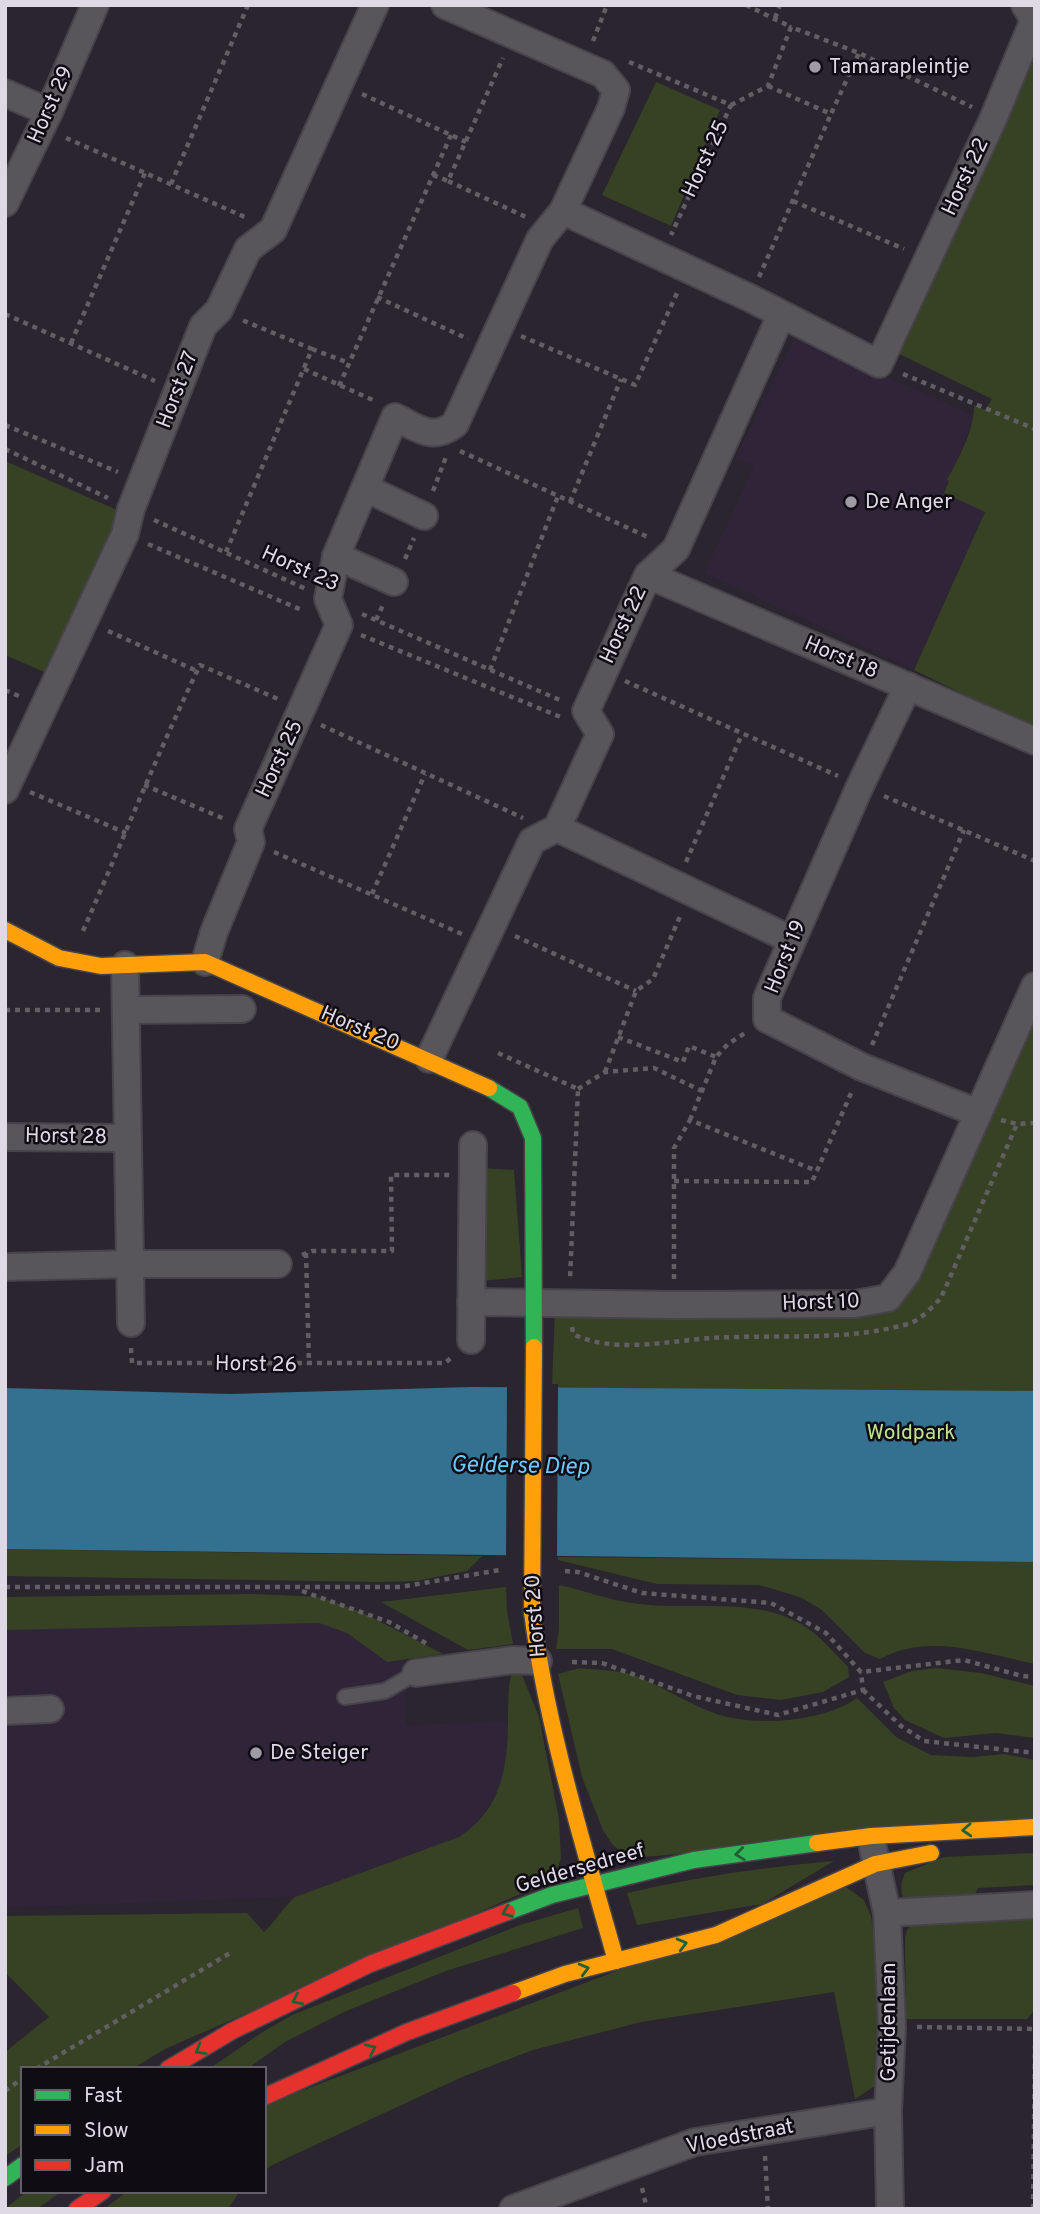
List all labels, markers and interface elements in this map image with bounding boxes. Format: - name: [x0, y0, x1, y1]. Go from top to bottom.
- place label: Tamarapleintje: [829, 54, 970, 81]
- marker: Tamarapleintje: [807, 59, 823, 75]
- street label: Horst 29: [22, 62, 80, 148]
- street label: Horst 25: [676, 116, 736, 202]
- street label: Horst 22: [936, 134, 996, 220]
- street label: Horst 27: [151, 348, 205, 432]
- place label: De Anger: [865, 489, 952, 516]
- marker: De Anger: [843, 494, 859, 510]
- street label: Horst 23: [257, 540, 343, 598]
- street label: Horst 22: [594, 582, 654, 668]
- street label: Horst 18: [800, 630, 882, 686]
- street label: Horst 25: [250, 716, 310, 802]
- street label: Horst 19: [759, 916, 813, 998]
- street label: Horst 20: [316, 1000, 404, 1058]
- street label: Horst 28: [25, 1123, 107, 1151]
- street label: Horst 10: [781, 1288, 861, 1318]
- street label: Horst 26: [215, 1351, 297, 1379]
- park label: Woldpark: [867, 1420, 955, 1447]
- water label: Gelderse Diep: [451, 1451, 590, 1483]
- street label: Horst 20: [520, 1574, 552, 1658]
- place label: De Steiger: [270, 1740, 368, 1767]
- marker: De Steiger: [248, 1745, 264, 1761]
- one-way arrow: [961, 1823, 972, 1838]
- street label: Geldersedreef: [512, 1838, 648, 1900]
- one-way arrow: [735, 1846, 746, 1861]
- one-way arrow: [501, 1904, 513, 1918]
- one-way arrow: [676, 1937, 688, 1952]
- street label: Getijdenlaan: [876, 1962, 903, 2082]
- one-way arrow: [578, 1963, 590, 1977]
- one-way arrow: [292, 1991, 304, 2005]
- one-way arrow: [195, 2042, 208, 2055]
- one-way arrow: [364, 2043, 376, 2057]
- legend: [21, 2067, 266, 2193]
- text: Fast: [84, 2083, 123, 2110]
- street label: Vloedstraat: [684, 2113, 796, 2161]
- text: Slow: [84, 2118, 129, 2145]
- text: Jam: [84, 2153, 125, 2180]

